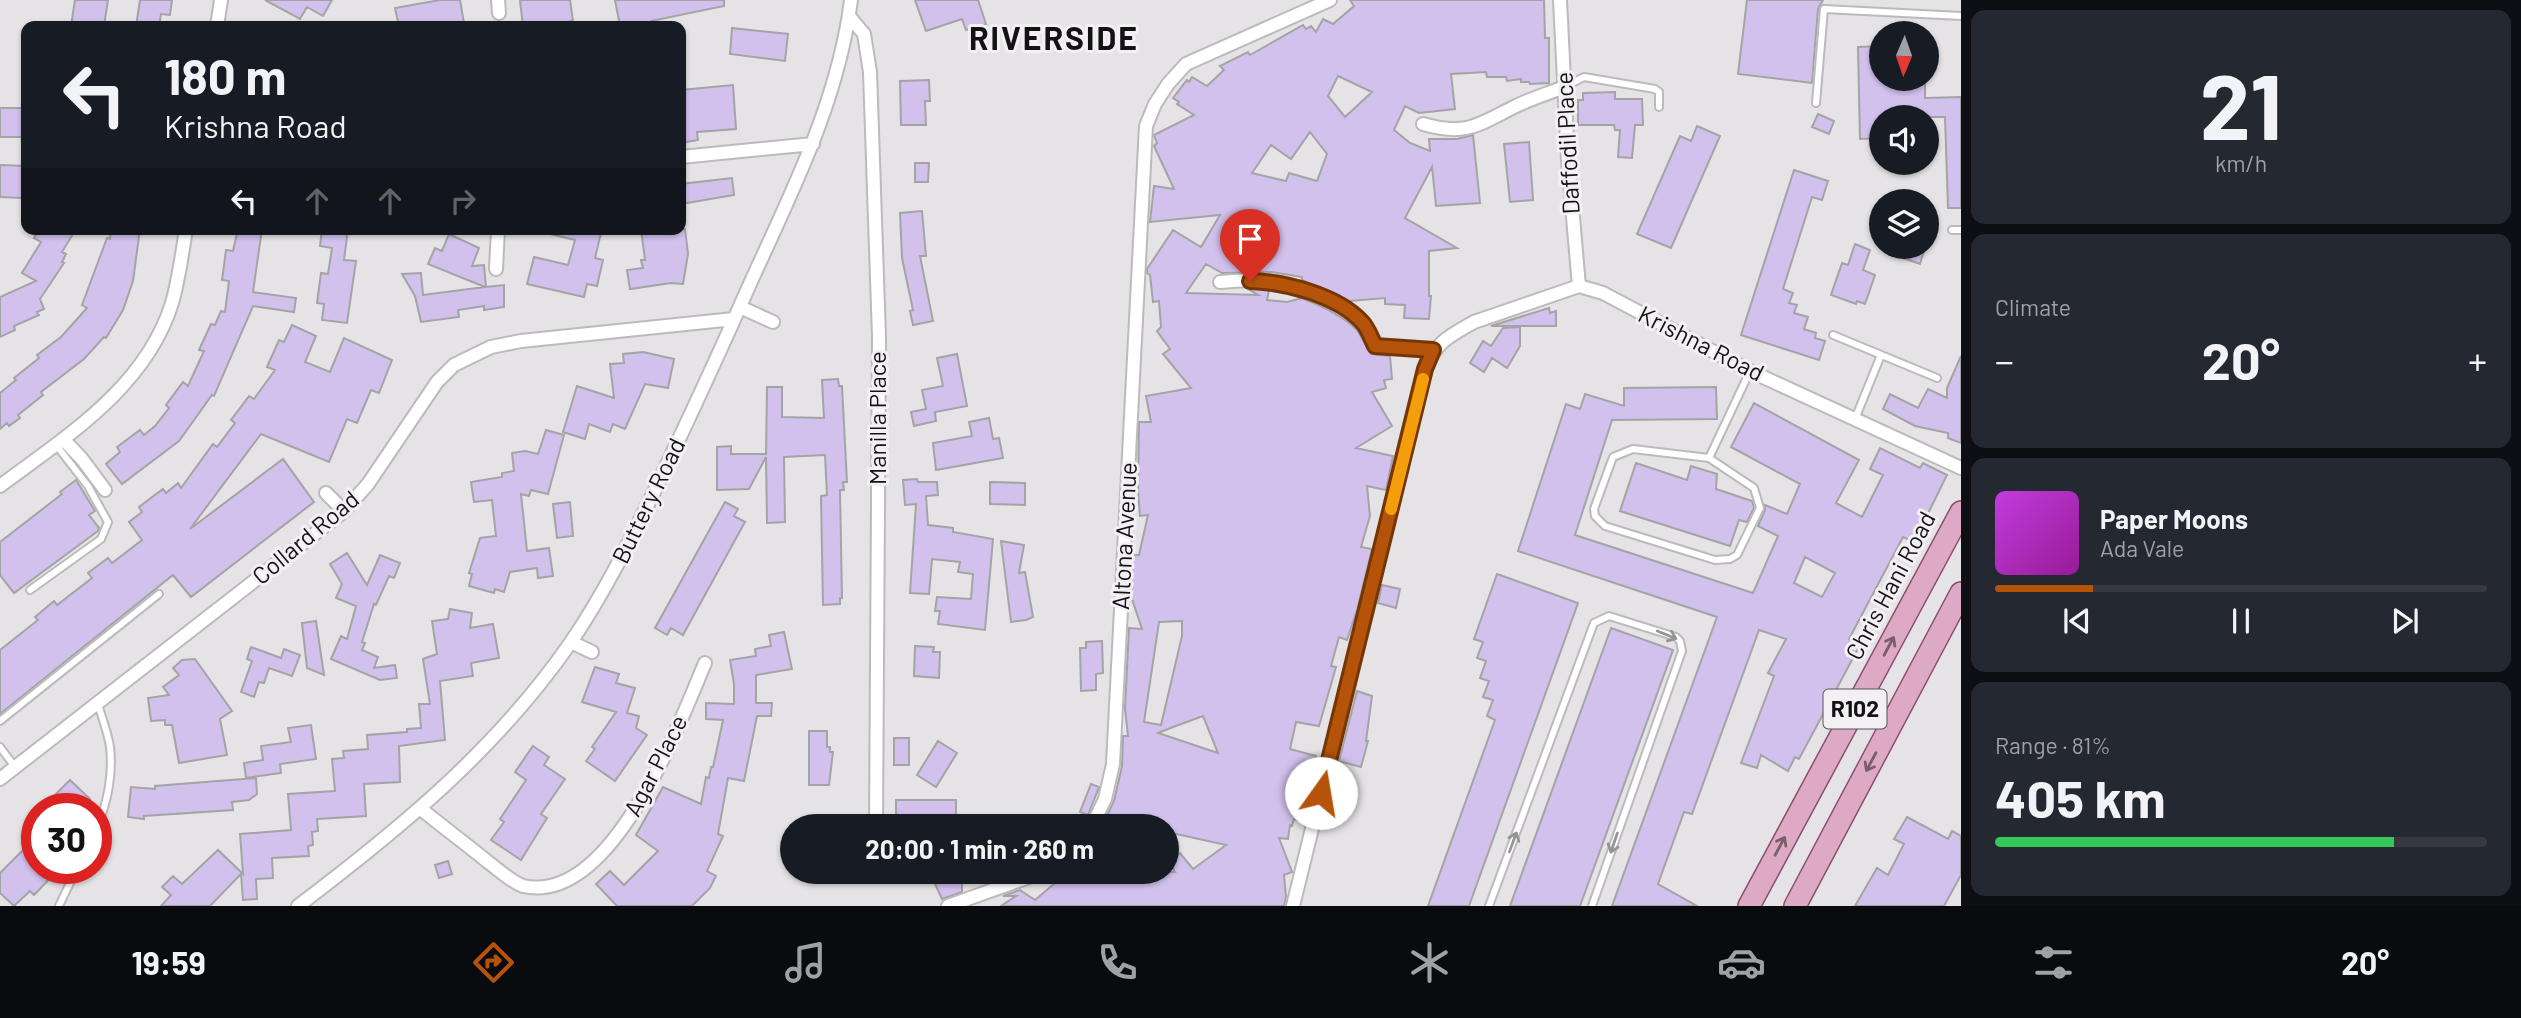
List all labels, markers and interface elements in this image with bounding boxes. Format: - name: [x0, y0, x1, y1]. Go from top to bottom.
- district label: RIVERSIDE: [969, 18, 1139, 56]
- north arrow: [1869, 21, 1939, 91]
- map controls: [1869, 21, 1939, 259]
- text: 180 m: [164, 46, 287, 105]
- icon: left: [49, 49, 140, 140]
- text: 21: [2200, 49, 2282, 158]
- street label: Daffodil Place: [1548, 71, 1585, 215]
- button: sound: [1869, 105, 1939, 175]
- text: Krishna Road: [164, 106, 347, 144]
- text: km/h: [2215, 149, 2267, 177]
- icon: left: [225, 182, 263, 220]
- icon: ahead: [298, 182, 336, 220]
- icon: ahead: [371, 182, 409, 220]
- icon: right: [444, 182, 482, 220]
- button: layers: [1869, 189, 1939, 259]
- pin: [1220, 209, 1280, 281]
- icon: arrive: [1231, 220, 1269, 258]
- text: Climate: [1995, 293, 2071, 321]
- street label: Krishna Road: [1634, 299, 1769, 387]
- text: 20°: [2202, 328, 2280, 390]
- text: −: [1995, 337, 2014, 383]
- text: +: [2468, 337, 2487, 383]
- street label: Manilla Place: [862, 351, 891, 485]
- street label: Buttery Road: [605, 433, 690, 568]
- street label: Altona Avenue: [1105, 461, 1142, 610]
- street label: Collard Road: [246, 484, 364, 590]
- text: Paper Moons: [2100, 503, 2248, 534]
- street label: Chris Hani Road: [1838, 506, 1941, 664]
- text: Ada Vale: [2100, 534, 2184, 562]
- icon: previous: [2058, 602, 2096, 640]
- icon: pause: [2222, 602, 2260, 640]
- icon: next: [2386, 602, 2424, 640]
- one-way arrow: [1656, 630, 1678, 643]
- one-way arrow: [1882, 636, 1896, 656]
- road number: R102: [1824, 690, 1886, 729]
- street label: Agar Place: [617, 710, 693, 821]
- text: Range · 81%: [1995, 731, 2111, 759]
- one-way arrow: [1864, 751, 1878, 771]
- position arrow: [1284, 756, 1358, 830]
- text: 405 km: [1995, 766, 2166, 828]
- speed limit sign: 30: [21, 793, 112, 884]
- one-way arrow: [1607, 831, 1619, 853]
- one-way arrow: [1507, 832, 1520, 853]
- text: 20:00 · 1 min · 260 m: [865, 833, 1094, 864]
- one-way arrow: [1774, 836, 1788, 856]
- icon: directions: [469, 938, 518, 987]
- icon: music: [781, 938, 830, 987]
- icon: phone: [1093, 938, 1142, 987]
- icon: climate: [1405, 938, 1454, 987]
- icon: car: [1717, 938, 1766, 987]
- icon: filters: [2029, 938, 2078, 987]
- text: 19:59: [132, 943, 206, 981]
- text: 20°: [2341, 943, 2389, 981]

